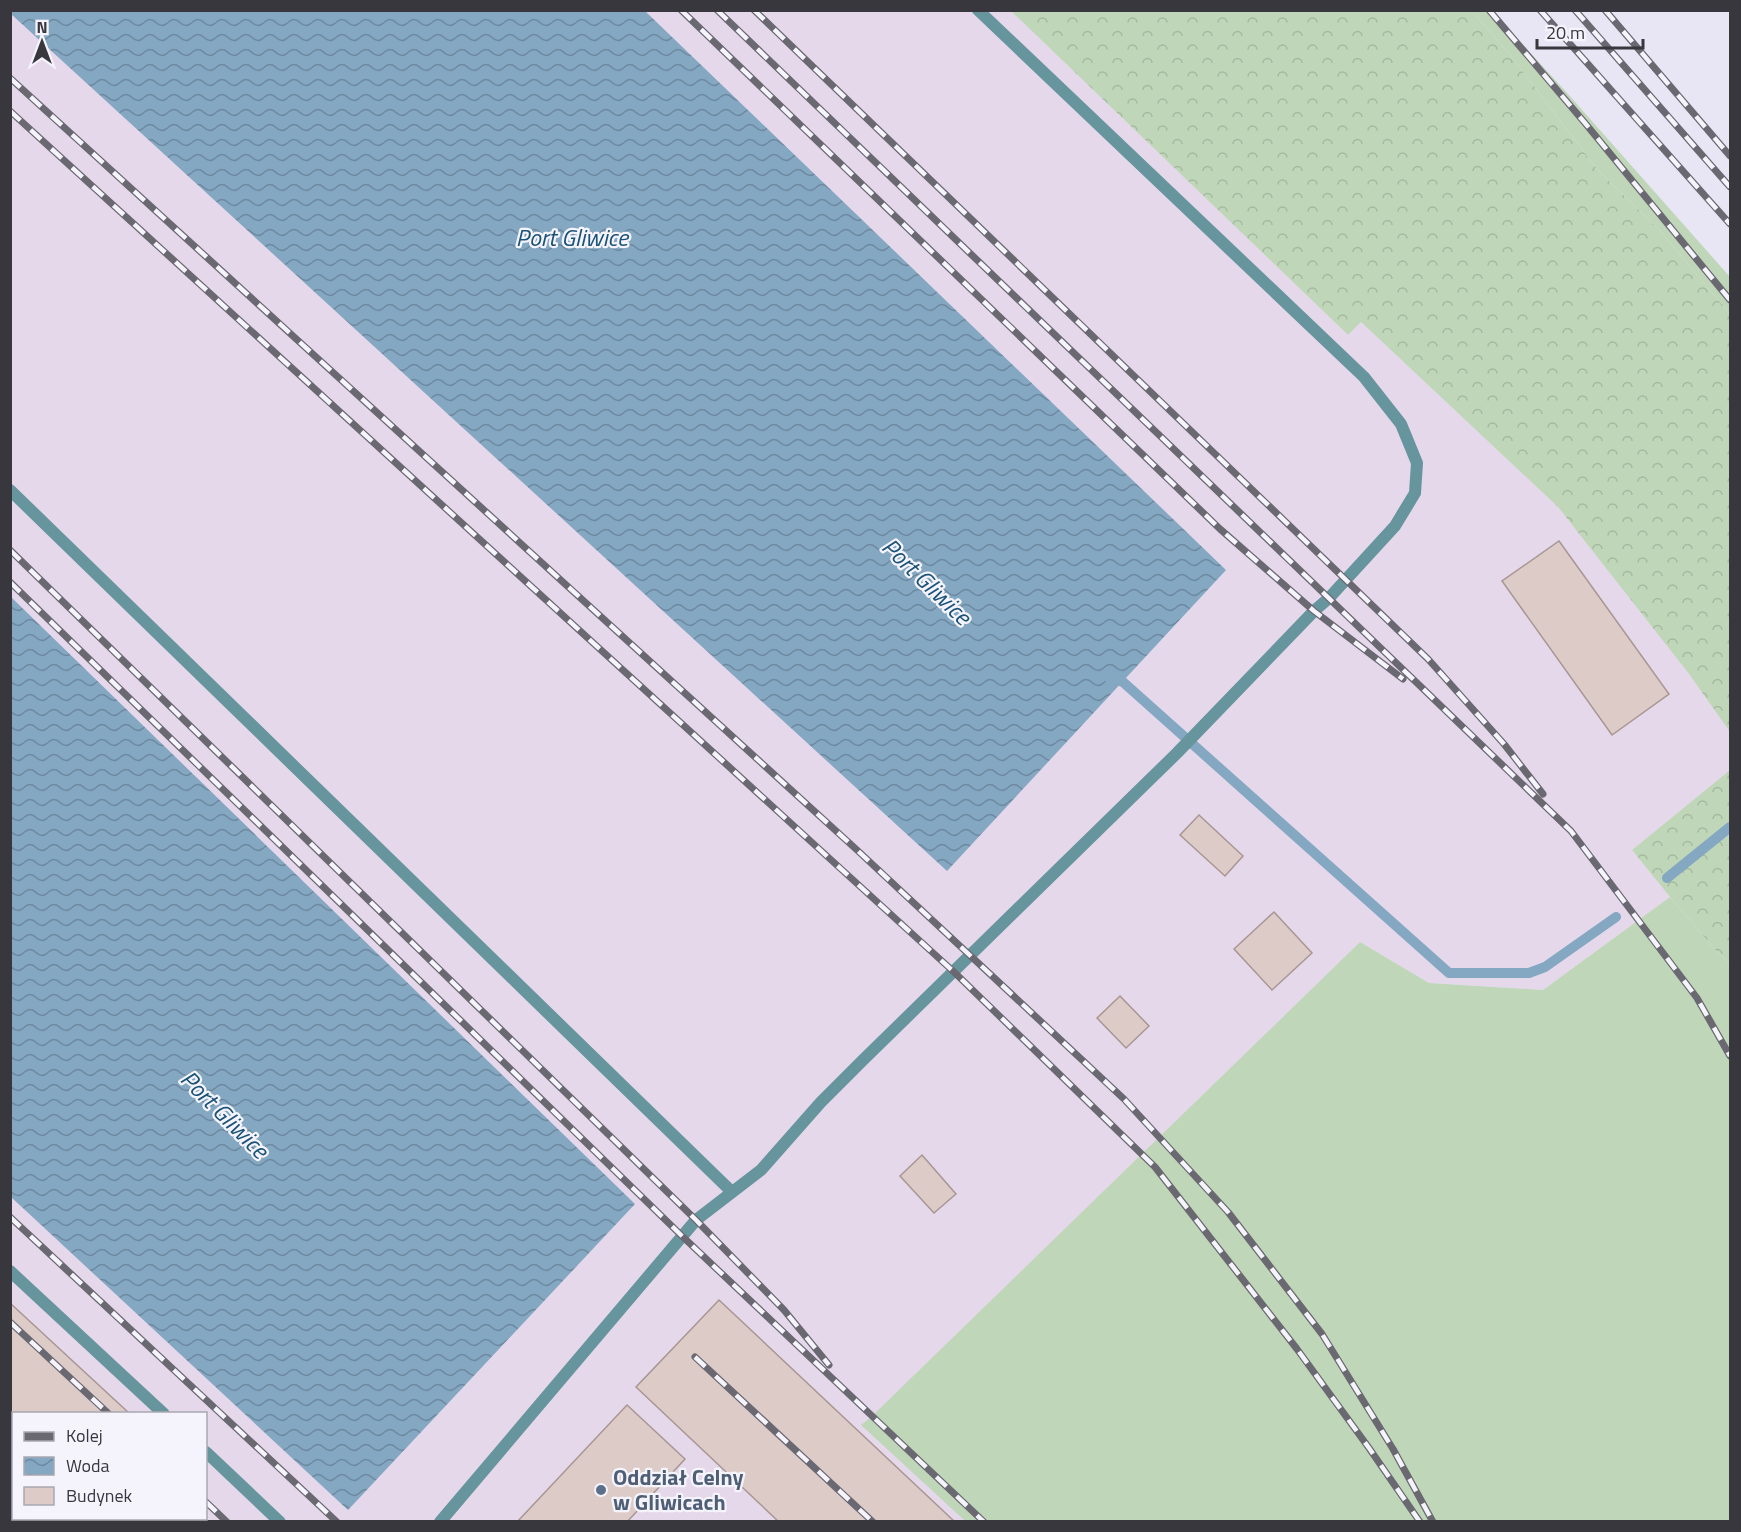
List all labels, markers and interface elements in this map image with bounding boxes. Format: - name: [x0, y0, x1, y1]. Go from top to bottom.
- north arrow: [12, 12, 72, 72]
- scale bar: [1537, 12, 1644, 50]
- text: N: [36, 15, 48, 39]
- text: 20 m: [1546, 19, 1585, 46]
- water label: Port Gliwice: [516, 219, 630, 255]
- water label: Port Gliwice: [874, 529, 981, 634]
- water label: Port Gliwice: [173, 1062, 279, 1168]
- legend: [12, 1412, 207, 1520]
- text: Kolej: [66, 1422, 103, 1449]
- text: Woda: [66, 1452, 110, 1479]
- place label: Oddział Celny w Gliwicach: [613, 1460, 744, 1519]
- text: Budynek: [66, 1482, 133, 1509]
- marker: Oddział Celny w Gliwicach: [594, 1483, 608, 1497]

